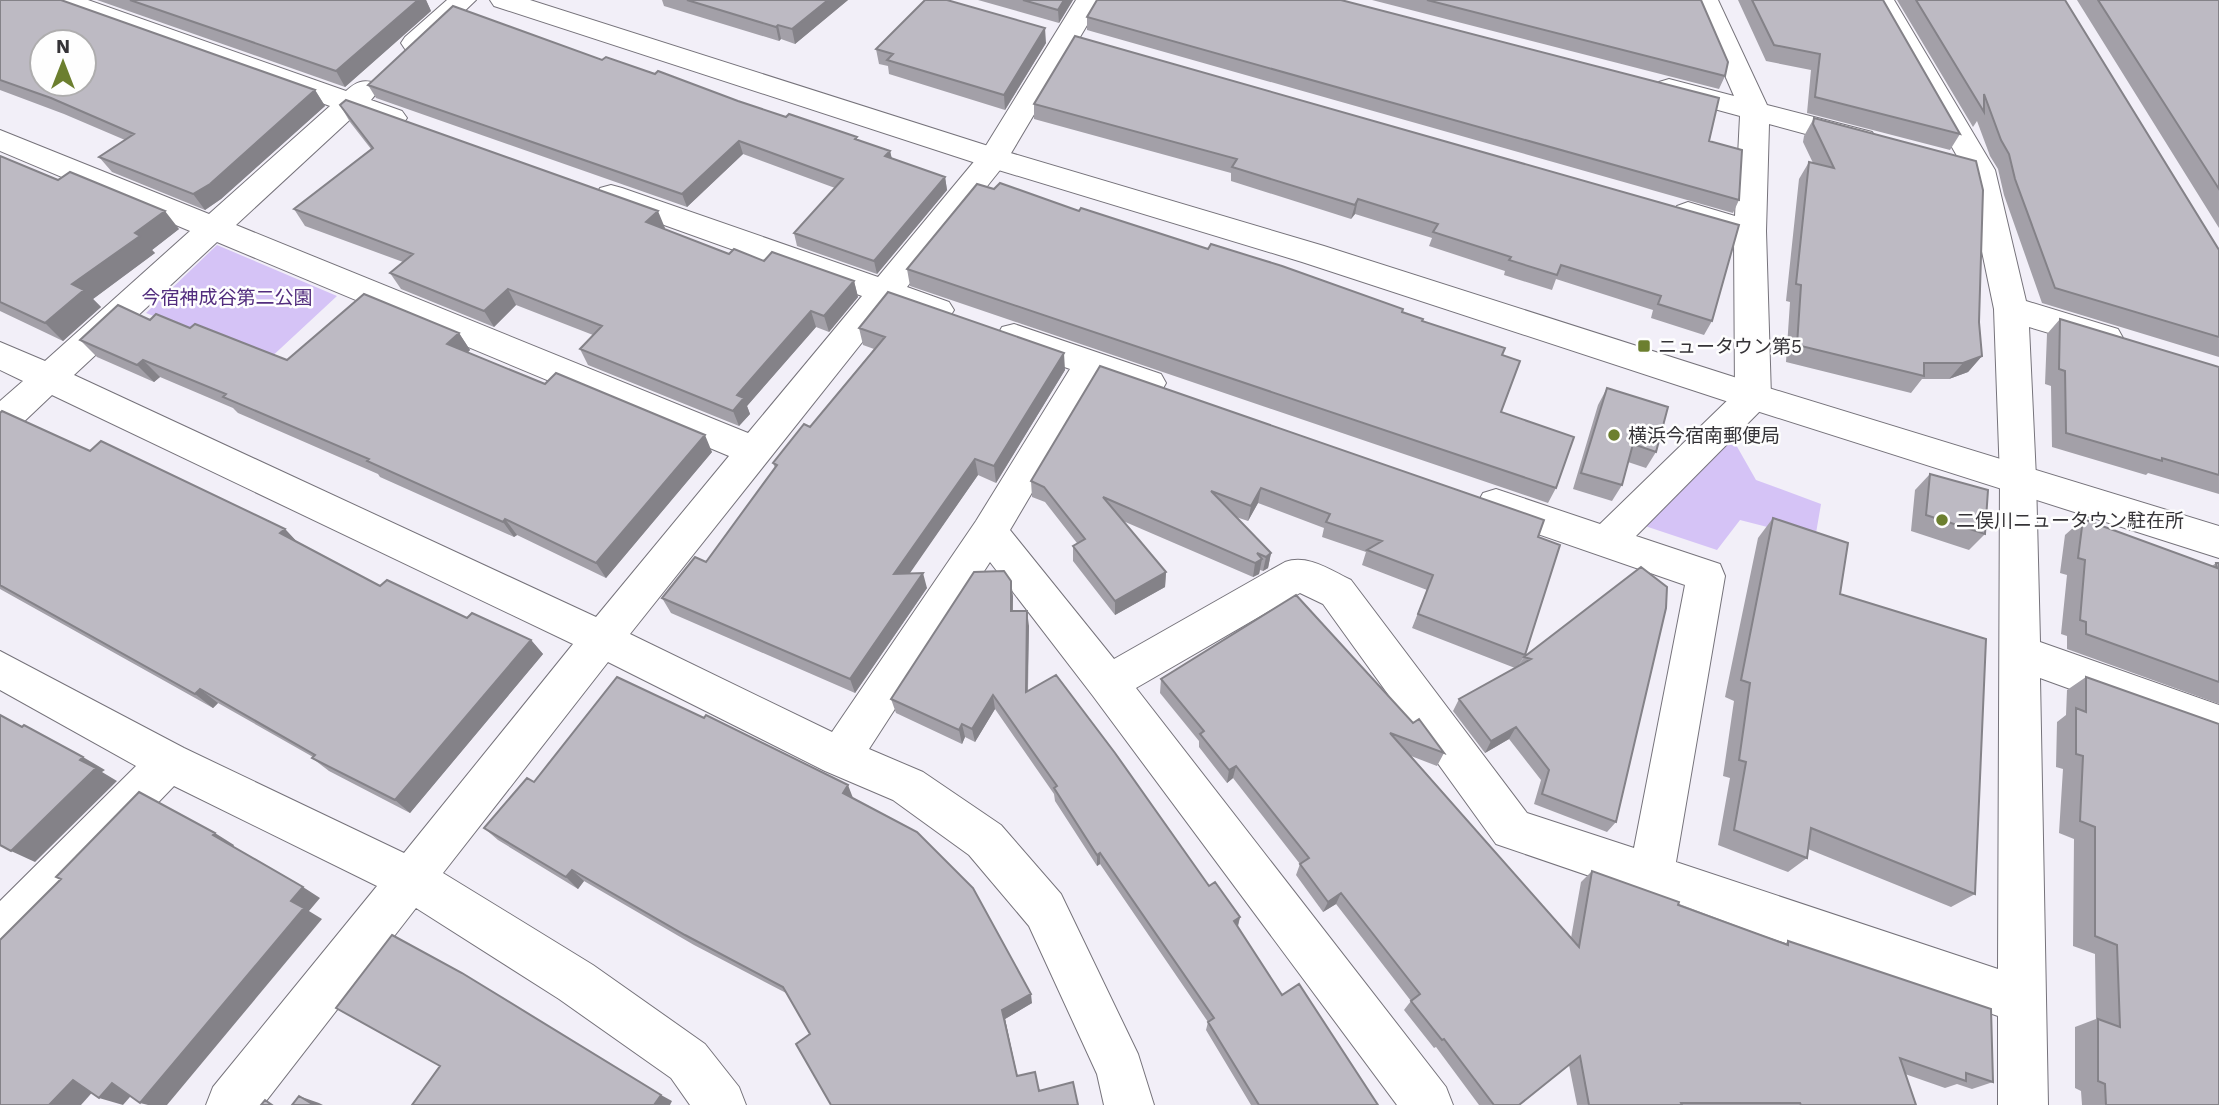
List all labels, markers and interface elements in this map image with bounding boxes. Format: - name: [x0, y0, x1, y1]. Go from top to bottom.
- north arrow: [28, 28, 98, 98]
- text: N: [56, 35, 70, 58]
- park label: 今宿神成谷第二公園: [141, 286, 313, 309]
- place label: ニュータウン第5: [1658, 335, 1802, 358]
- marker: ニュータウン第5: [1636, 338, 1652, 354]
- place label: 横浜今宿南郵便局: [1628, 424, 1780, 447]
- marker: 横浜今宿南郵便局: [1606, 427, 1622, 443]
- place label: 二俣川ニュータウン駐在所: [1956, 509, 2184, 532]
- marker: 二俣川ニュータウン駐在所: [1934, 512, 1950, 528]

